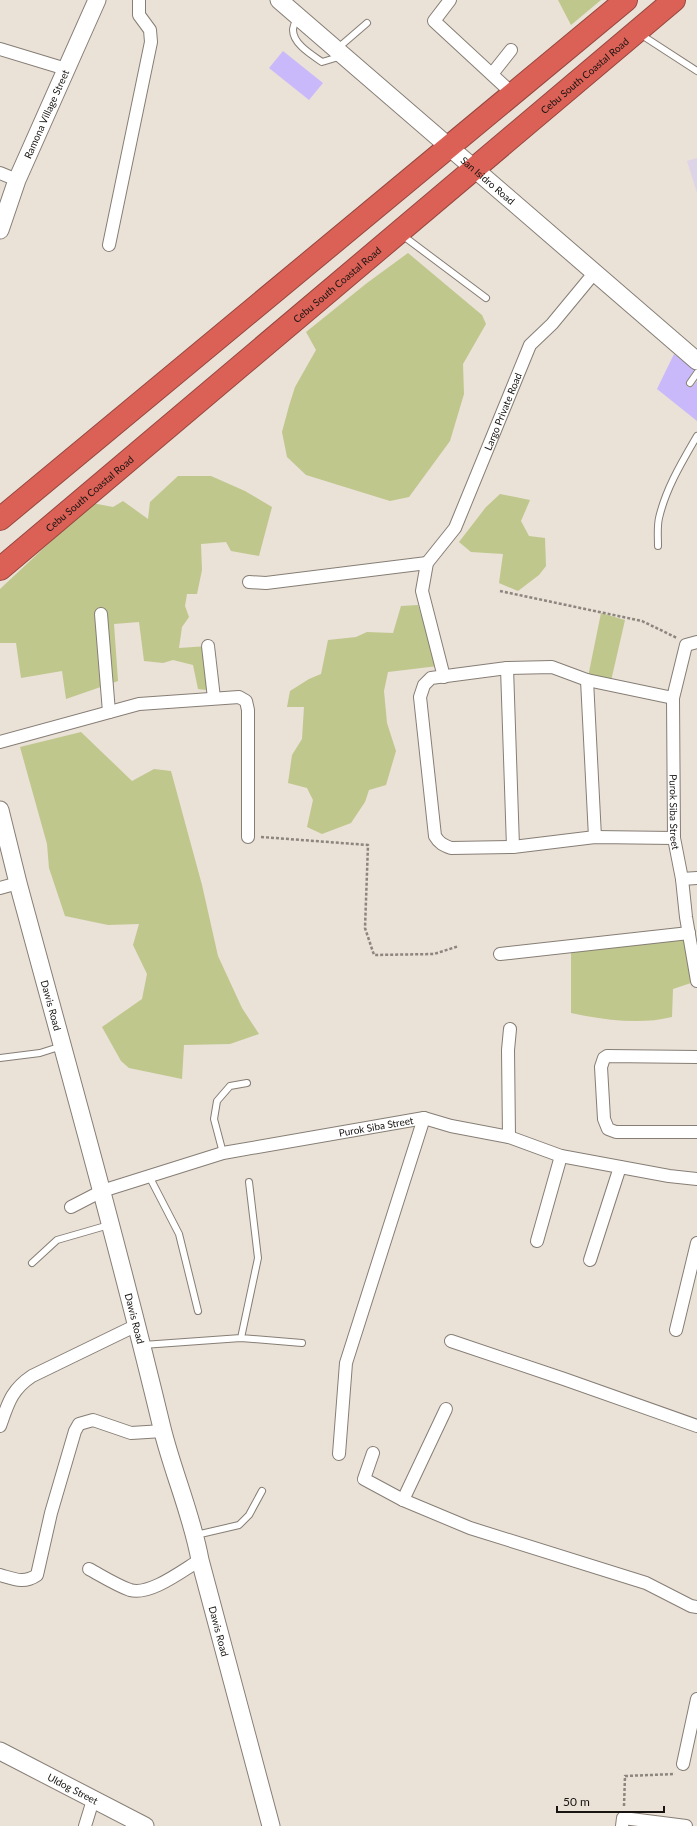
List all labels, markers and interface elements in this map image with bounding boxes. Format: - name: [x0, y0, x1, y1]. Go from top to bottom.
- street label: Cebu South Coastal Road: [538, 35, 631, 116]
- street label: Ramona Village Street: [21, 67, 71, 160]
- street label: San Isidro Road: [458, 154, 517, 207]
- street label: Cebu South Coastal Road: [291, 244, 383, 325]
- street label: Largo Private Road: [482, 371, 524, 452]
- street label: Cebu South Coastal Road: [43, 453, 136, 534]
- street label: Purok Siba Street: [668, 774, 682, 851]
- street label: Dawis Road: [39, 979, 64, 1032]
- street label: Purok Siba Street: [338, 1114, 415, 1139]
- street label: Dawis Road: [123, 1292, 147, 1345]
- street label: Dawis Road: [207, 1605, 231, 1658]
- street label: Uldog Street: [46, 1771, 100, 1807]
- scale bar: [557, 1788, 664, 1814]
- text: 50 m: [563, 1794, 590, 1809]

